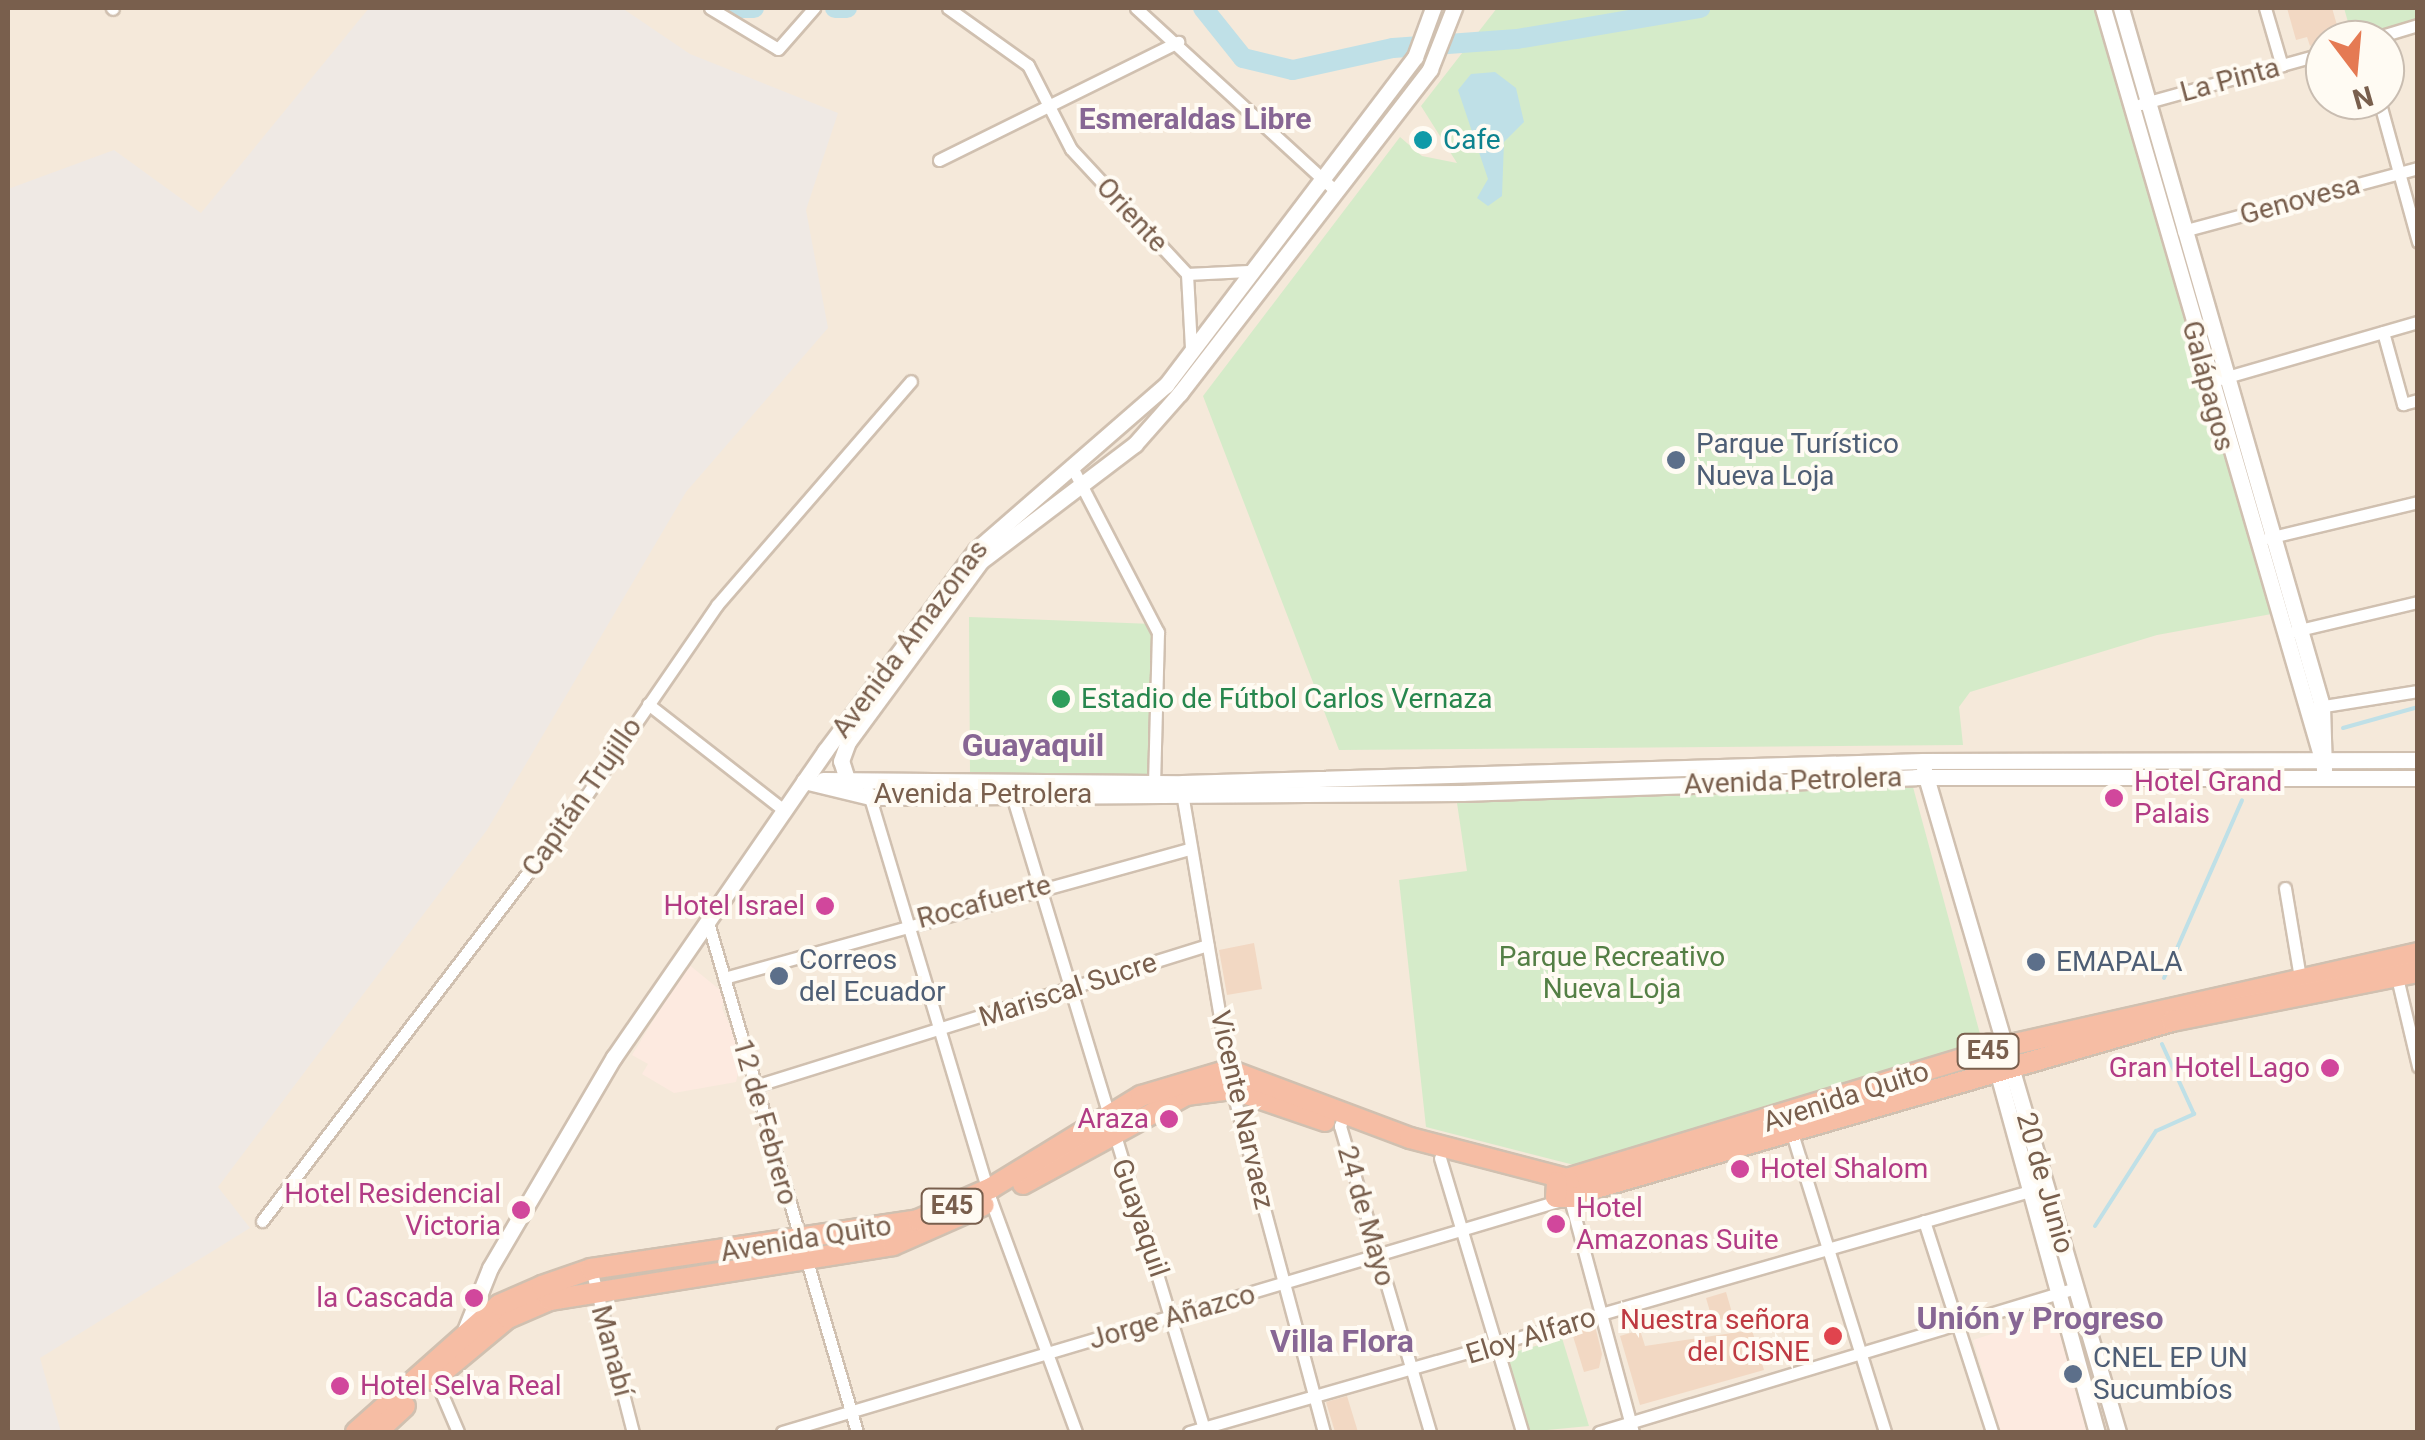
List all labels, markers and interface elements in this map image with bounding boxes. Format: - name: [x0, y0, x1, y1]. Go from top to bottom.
- north arrow: [2305, 20, 2405, 120]
- street label: La Pinta: [2177, 51, 2283, 109]
- text: N: [2349, 79, 2377, 116]
- district label: Esmeraldas Libre: [1079, 101, 1311, 137]
- place label: Cafe: [1443, 123, 1501, 157]
- marker: Cafe: [1412, 129, 1434, 151]
- street label: Genovesa: [2236, 168, 2364, 232]
- street label: Oriente: [1089, 171, 1175, 259]
- street label: Galápagos: [2175, 317, 2241, 455]
- place label: Parque Turístico Nueva Loja: [1696, 427, 1899, 493]
- marker: Parque Turístico Nueva Loja: [1665, 449, 1687, 471]
- street label: Avenida Amazonas: [825, 533, 995, 745]
- place label: Estadio de Fútbol Carlos Vernaza: [1081, 682, 1493, 716]
- marker: Estadio de Fútbol Carlos Vernaza: [1050, 688, 1072, 710]
- street label: Capitán Trujillo: [515, 711, 649, 883]
- district label: Guayaquil: [962, 726, 1104, 764]
- street label: Avenida Petrolera: [1683, 760, 1903, 802]
- place label: Hotel Grand Palais: [2134, 765, 2282, 831]
- street label: Avenida Petrolera: [874, 777, 1092, 811]
- marker: Hotel Grand Palais: [2103, 787, 2125, 809]
- street label: Rocafuerte: [913, 868, 1055, 936]
- place label: Hotel Israel: [663, 889, 805, 923]
- marker: Hotel Israel: [814, 895, 836, 917]
- park label: Parque Recreativo Nueva Loja: [1499, 940, 1725, 1006]
- place label: Correos del Ecuador: [799, 943, 946, 1009]
- street label: Mariscal Sucre: [975, 945, 1161, 1035]
- place label: EMAPALA: [2056, 945, 2183, 979]
- marker: EMAPALA: [2025, 951, 2047, 973]
- marker: Correos del Ecuador: [768, 965, 790, 987]
- street label: Vicente Narvaez: [1203, 1007, 1281, 1213]
- road number: E45: [1956, 1031, 2020, 1071]
- street label: 12 de Febrero: [725, 1035, 805, 1209]
- place label: Gran Hotel Lago: [2109, 1051, 2310, 1085]
- street label: Avenida Quito: [1759, 1054, 1933, 1140]
- marker: Gran Hotel Lago: [2319, 1057, 2341, 1079]
- place label: Araza: [1077, 1102, 1149, 1136]
- marker: Araza: [1158, 1108, 1180, 1130]
- street label: 20 de Junio: [2009, 1109, 2081, 1257]
- street label: 24 de Mayo: [1330, 1142, 1402, 1290]
- place label: Hotel Shalom: [1760, 1152, 1928, 1186]
- street label: Guayaquil: [1104, 1154, 1176, 1282]
- marker: Hotel Shalom: [1729, 1158, 1751, 1180]
- place label: Hotel Residencial Victoria: [284, 1177, 501, 1243]
- road number: E45: [920, 1186, 984, 1226]
- place label: Hotel Amazonas Suite: [1576, 1191, 1779, 1257]
- marker: Hotel Residencial Victoria: [510, 1199, 532, 1221]
- street label: Avenida Quito: [718, 1209, 894, 1269]
- marker: Hotel Amazonas Suite: [1545, 1213, 1567, 1235]
- street label: Jorge Añazco: [1085, 1277, 1259, 1357]
- place label: la Cascada: [316, 1281, 454, 1315]
- marker: la Cascada: [463, 1287, 485, 1309]
- district label: Unión y Progreso: [1917, 1299, 2163, 1337]
- street label: Eloy Alfaro: [1462, 1300, 1600, 1372]
- street label: Manabí: [584, 1302, 640, 1400]
- place label: Nuestra señora del CISNE: [1620, 1303, 1810, 1369]
- district label: Villa Flora: [1270, 1322, 1414, 1360]
- marker: Nuestra señora del CISNE: [1820, 1323, 1846, 1349]
- place label: CNEL EP UN Sucumbíos: [2093, 1341, 2248, 1407]
- marker: CNEL EP UN Sucumbíos: [2062, 1363, 2084, 1385]
- place label: Hotel Selva Real: [360, 1369, 562, 1403]
- marker: Hotel Selva Real: [329, 1375, 351, 1397]

